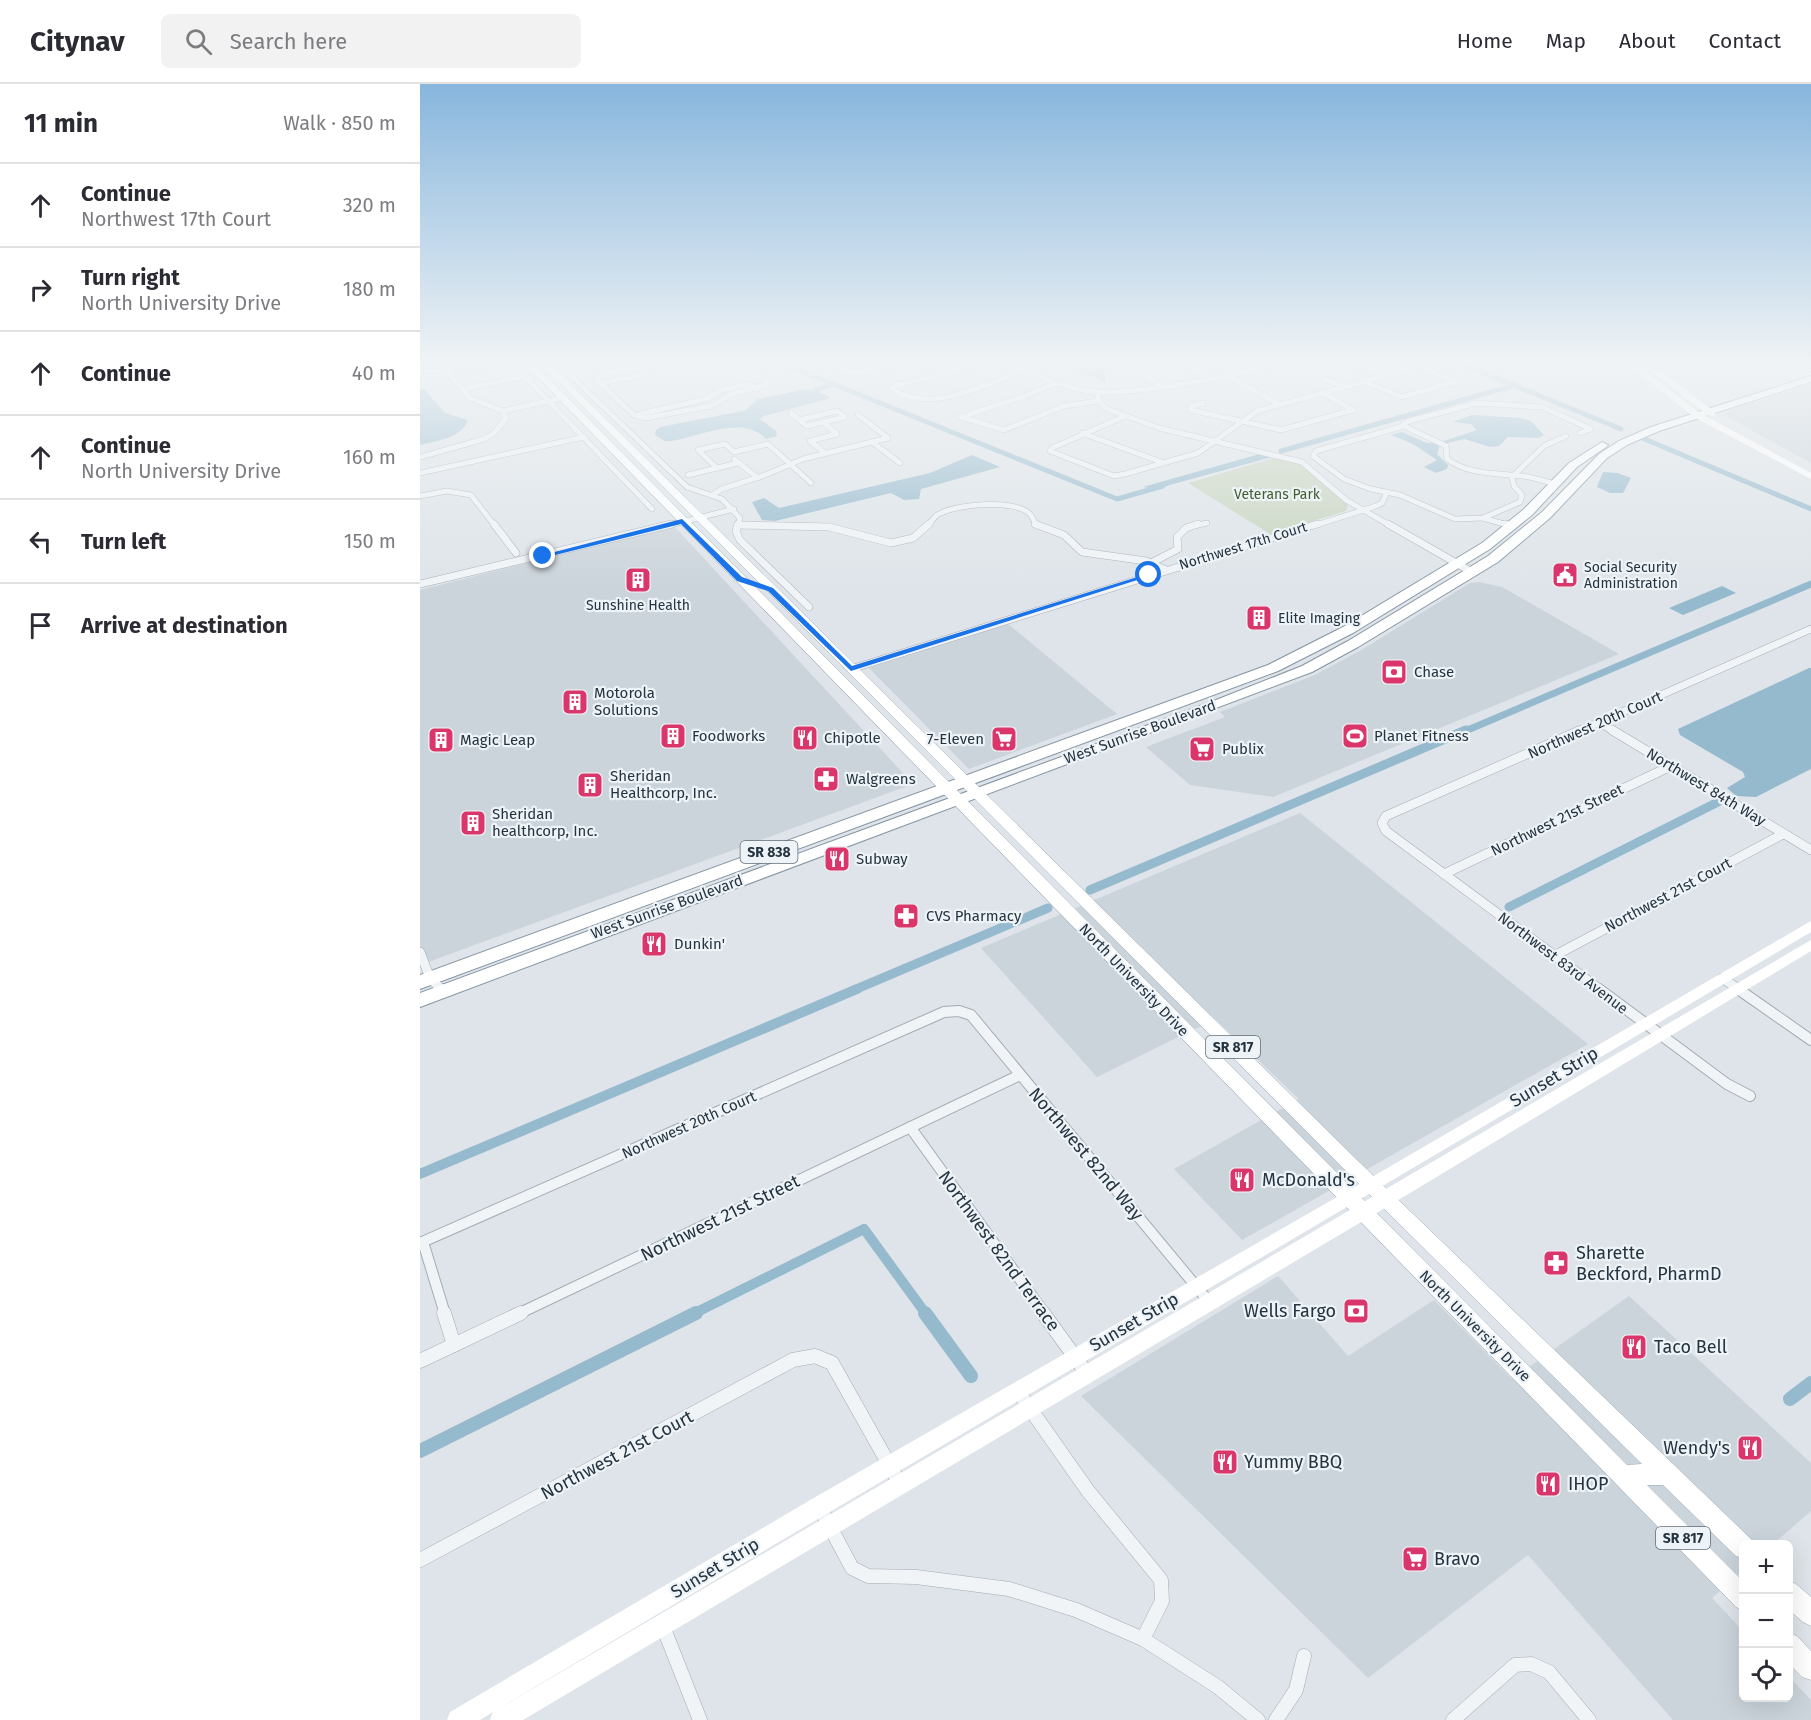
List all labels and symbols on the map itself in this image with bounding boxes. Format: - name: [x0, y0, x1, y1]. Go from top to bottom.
- park label: Veterans Park: [1234, 486, 1321, 503]
- street label: Northwest 17th Court: [1177, 518, 1310, 574]
- route end: [529, 542, 555, 568]
- place label: Social Security Administration: [1584, 559, 1678, 592]
- public building icon: Social Security Administration: [1550, 560, 1580, 590]
- route start: [1135, 561, 1161, 587]
- building icon: Sunshine Health: [623, 565, 653, 595]
- place label: Sunshine Health: [586, 597, 690, 614]
- building icon: Elite Imaging: [1244, 603, 1274, 633]
- place label: Elite Imaging: [1278, 610, 1361, 627]
- bank icon: Chase: [1379, 657, 1409, 687]
- place label: Chase: [1414, 663, 1454, 681]
- place label: Motorola Solutions: [594, 684, 658, 719]
- building icon: Motorola Solutions: [560, 687, 590, 717]
- street label: Northwest 20th Court: [1525, 687, 1665, 763]
- street label: West Sunrise Boulevard: [1062, 696, 1218, 768]
- building icon: Foodworks: [658, 721, 688, 751]
- sports icon: Planet Fitness: [1340, 721, 1370, 751]
- restaurant icon: Chipotle: [790, 723, 820, 753]
- supermarket icon: 7-Eleven: [989, 724, 1019, 754]
- building icon: Magic Leap: [426, 725, 456, 755]
- place label: Foodworks: [692, 727, 765, 745]
- place label: Planet Fitness: [1374, 727, 1469, 745]
- place label: Chipotle: [824, 729, 881, 747]
- place label: 7-Eleven: [927, 730, 984, 748]
- place label: Magic Leap: [460, 731, 535, 749]
- supermarket icon: Publix: [1187, 734, 1217, 764]
- place label: Publix: [1222, 740, 1265, 758]
- street label: Northwest 84th Way: [1643, 744, 1769, 830]
- pharmacy icon: Walgreens: [811, 764, 841, 794]
- place label: Sheridan Healthcorp, Inc.: [610, 767, 717, 802]
- building icon: Sheridan Healthcorp, Inc.: [575, 770, 605, 800]
- place label: Walgreens: [846, 770, 916, 788]
- street label: Northwest 21st Street: [1488, 780, 1627, 860]
- place label: Sheridan healthcorp, Inc.: [492, 805, 597, 840]
- building icon: Sheridan healthcorp, Inc.: [458, 808, 488, 838]
- road number: SR 838: [740, 841, 798, 863]
- restaurant icon: Subway: [822, 844, 852, 874]
- place label: Subway: [856, 850, 908, 868]
- street label: Northwest 21st Court: [1601, 854, 1735, 936]
- street label: West Sunrise Boulevard: [589, 871, 745, 943]
- pharmacy icon: CVS Pharmacy: [891, 901, 921, 931]
- place label: CVS Pharmacy: [926, 907, 1022, 925]
- street label: Northwest 83rd Avenue: [1494, 908, 1632, 1018]
- street label: North University Drive: [1075, 920, 1193, 1040]
- restaurant icon: Dunkin': [639, 929, 669, 959]
- place label: Dunkin': [674, 935, 725, 953]
- road number: SR 817: [1206, 1036, 1260, 1058]
- street label: Sunset Strip: [1506, 1042, 1602, 1112]
- street label: Northwest 82nd Way: [1024, 1083, 1148, 1225]
- street label: Northwest 20th Court: [619, 1087, 759, 1163]
- restaurant icon: McDonald's: [1227, 1165, 1257, 1195]
- street label: Northwest 82nd Terrace: [933, 1166, 1065, 1336]
- place label: McDonald's: [1262, 1169, 1355, 1191]
- street label: Northwest 21st Street: [637, 1170, 803, 1266]
- place label: Sharette Beckford, PharmD: [1576, 1242, 1722, 1285]
- pharmacy icon: Sharette Beckford, PharmD: [1541, 1248, 1571, 1278]
- street label: North University Drive: [1416, 1267, 1534, 1385]
- street label: Sunset Strip: [1085, 1288, 1183, 1356]
- bank icon: Wells Fargo: [1341, 1296, 1371, 1326]
- place label: Wells Fargo: [1244, 1300, 1336, 1322]
- restaurant icon: Taco Bell: [1619, 1332, 1649, 1362]
- place label: Taco Bell: [1654, 1336, 1727, 1358]
- street label: Northwest 21st Court: [537, 1405, 697, 1504]
- restaurant icon: Wendy's: [1735, 1433, 1765, 1463]
- place label: Wendy's: [1663, 1437, 1730, 1459]
- restaurant icon: Yummy BBQ: [1210, 1447, 1240, 1477]
- place label: Yummy BBQ: [1244, 1451, 1342, 1473]
- restaurant icon: IHOP: [1533, 1469, 1563, 1499]
- place label: IHOP: [1568, 1473, 1608, 1495]
- road number: SR 817: [1656, 1527, 1710, 1549]
- street label: Sunset Strip: [667, 1533, 763, 1603]
- supermarket icon: Bravo: [1400, 1544, 1430, 1574]
- place label: Bravo: [1434, 1548, 1480, 1570]

